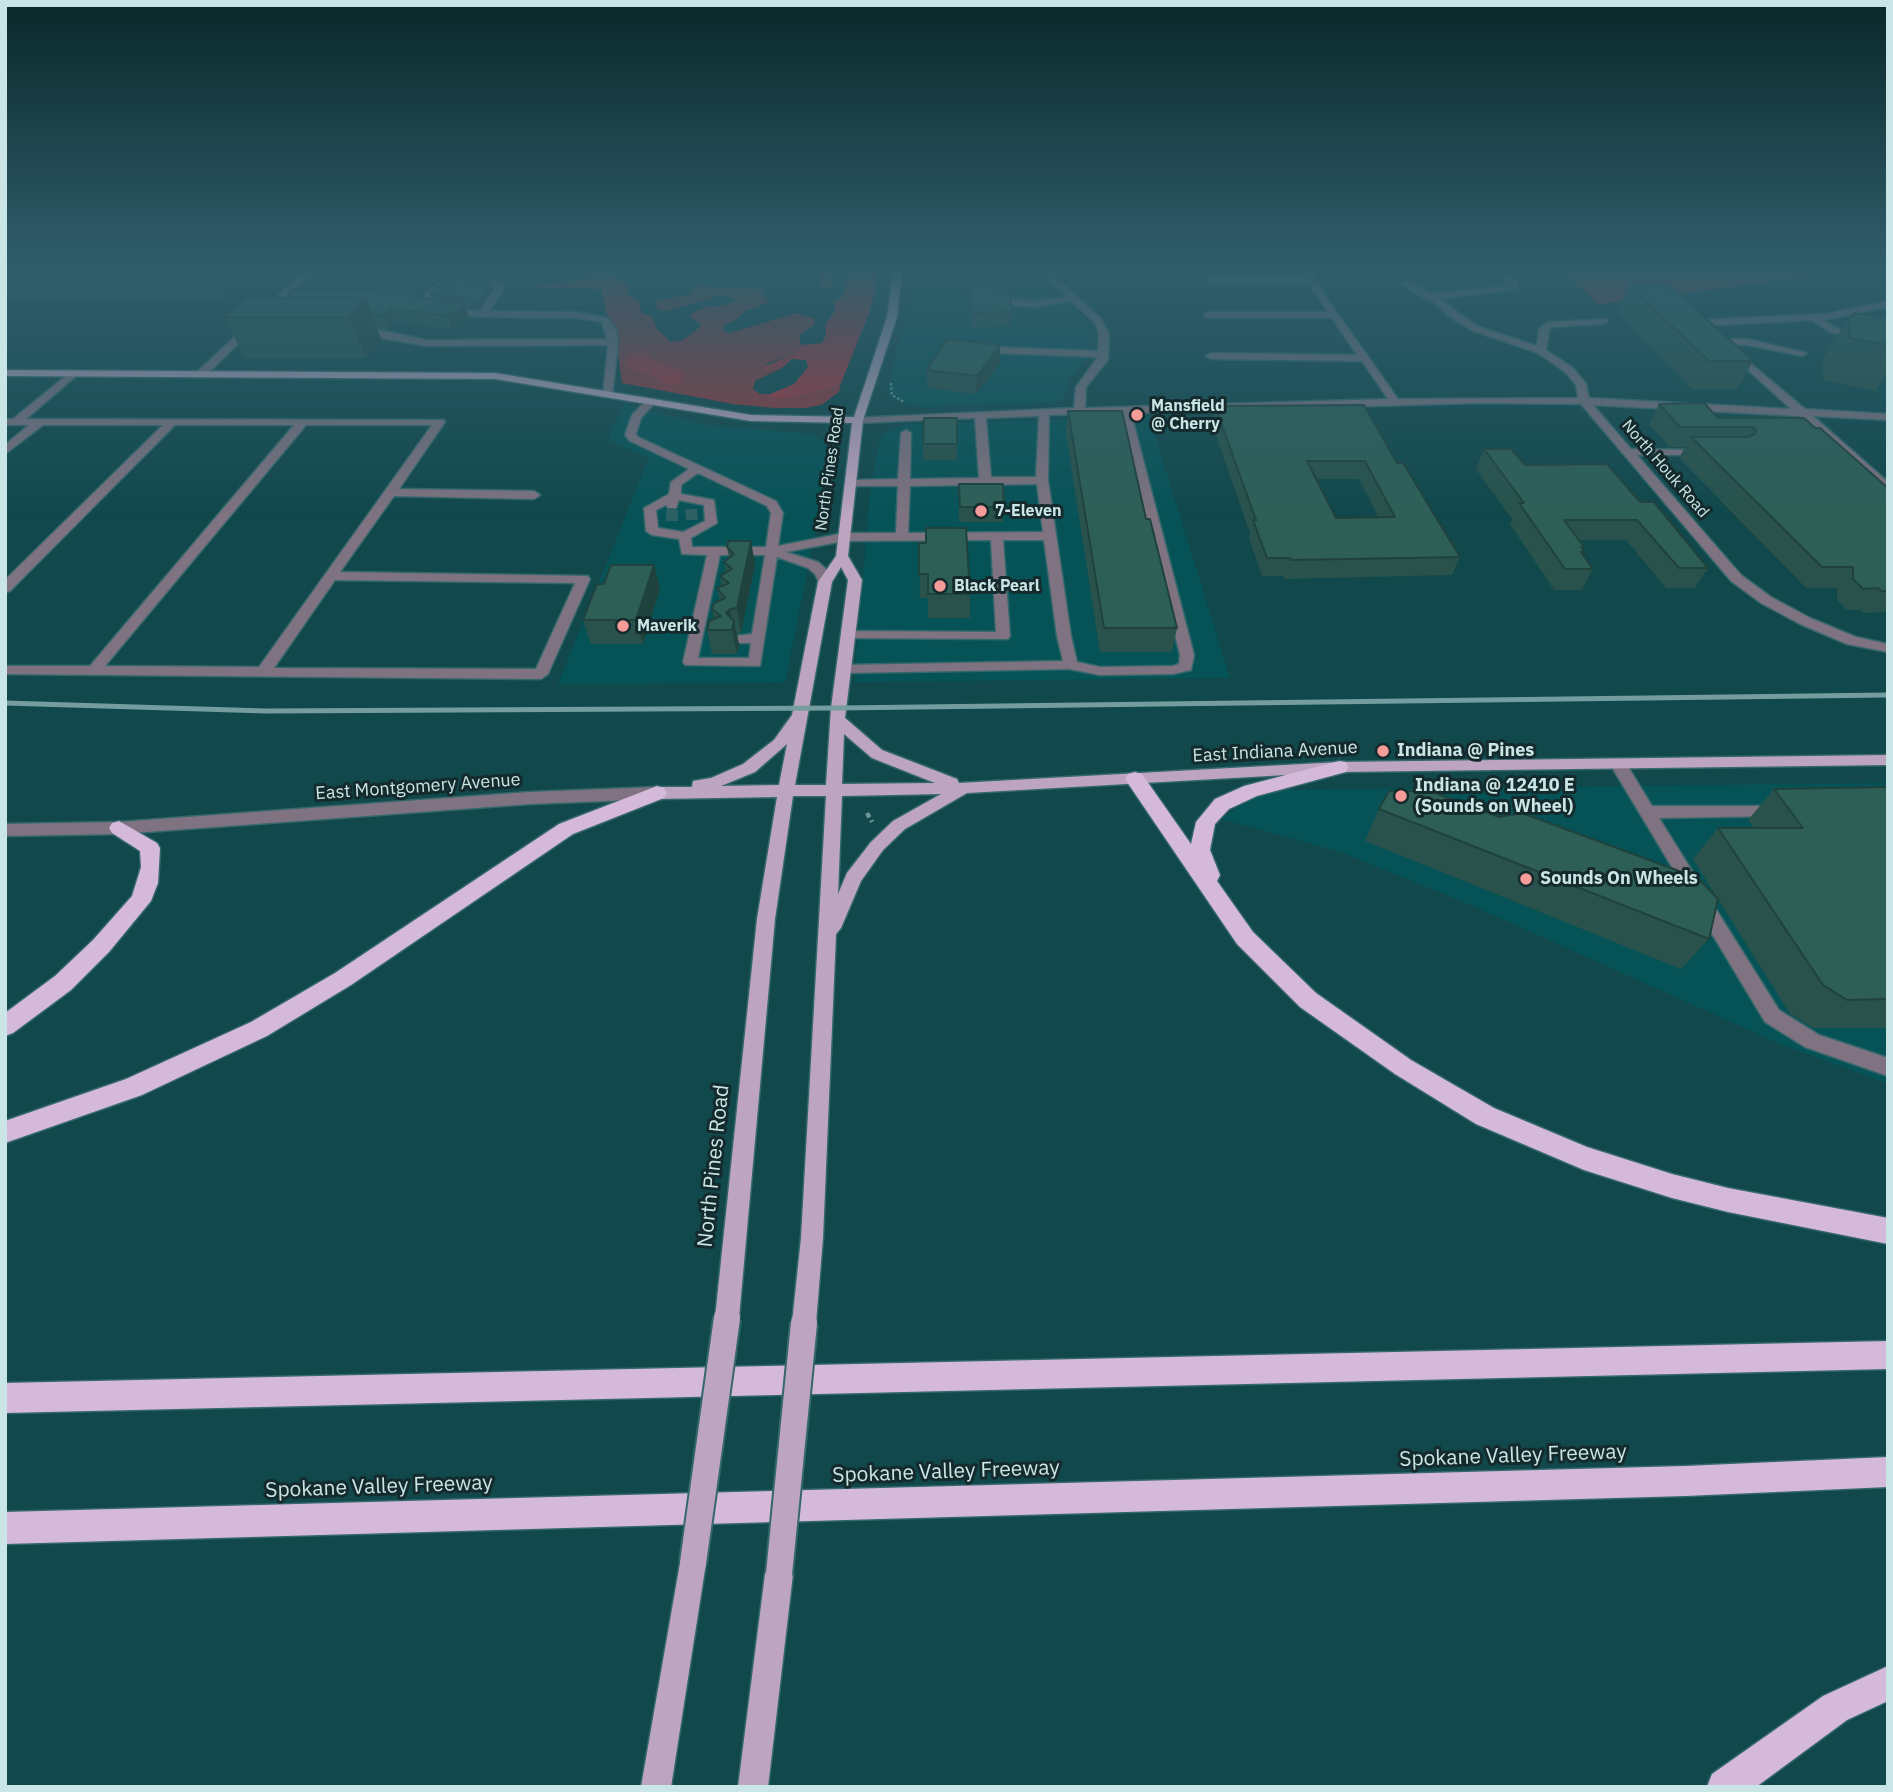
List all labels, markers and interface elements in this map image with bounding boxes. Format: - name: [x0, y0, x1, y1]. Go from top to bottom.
- place label: Mansfield @ Cherry: [1151, 396, 1225, 434]
- street label: North Pines Road: [812, 406, 848, 532]
- marker: Mansfield @ Cherry: [1129, 407, 1145, 423]
- street label: North Houk Road: [1617, 416, 1713, 522]
- place label: 7-Eleven: [995, 501, 1061, 521]
- marker: 7-Eleven: [973, 503, 989, 519]
- place label: Black Pearl: [954, 576, 1039, 596]
- marker: Black Pearl: [932, 578, 948, 594]
- place label: Maverik: [637, 616, 697, 636]
- marker: Maverik: [615, 618, 631, 634]
- street label: East Indiana Avenue: [1192, 737, 1358, 767]
- place label: Indiana @ Pines: [1397, 740, 1534, 762]
- marker: Indiana @ Pines: [1375, 743, 1391, 759]
- street label: East Montgomery Avenue: [315, 769, 521, 805]
- place label: Indiana @ 12410 E (Sounds on Wheel): [1415, 775, 1575, 818]
- marker: Indiana @ 12410 E (Sounds on Wheel): [1393, 788, 1409, 804]
- place label: Sounds On Wheels: [1540, 868, 1698, 890]
- marker: Sounds On Wheels: [1518, 871, 1534, 887]
- street label: North Pines Road: [693, 1083, 735, 1249]
- street label: Spokane Valley Freeway: [1399, 1439, 1627, 1473]
- street label: Spokane Valley Freeway: [832, 1455, 1060, 1489]
- street label: Spokane Valley Freeway: [265, 1470, 493, 1504]

